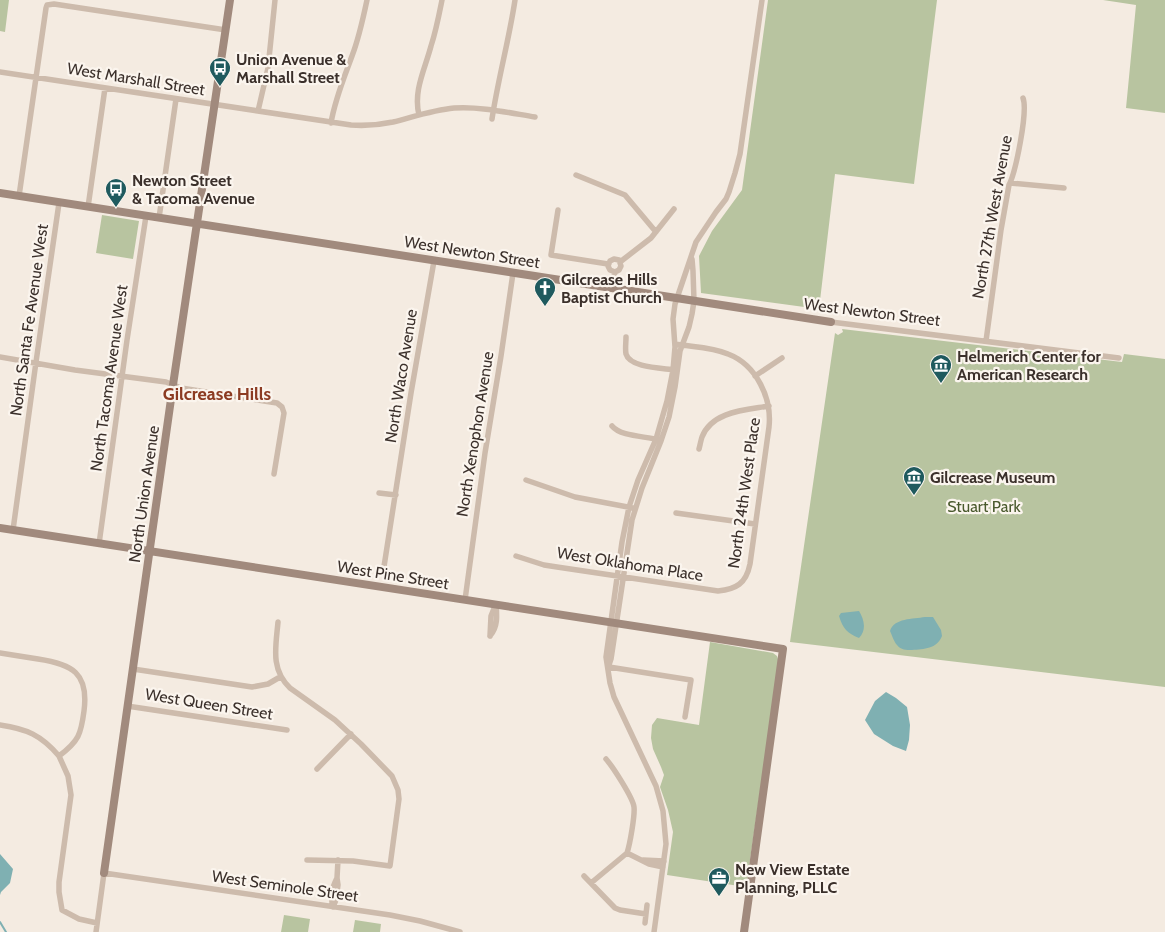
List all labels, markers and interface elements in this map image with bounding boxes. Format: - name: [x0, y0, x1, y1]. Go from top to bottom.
- place label: Union Avenue & Marshall Street: [236, 50, 346, 87]
- bus stop icon: Union Avenue & Marshall Street: [208, 56, 232, 87]
- street label: West Marshall Street: [66, 59, 207, 99]
- street label: North 27th West Avenue: [968, 134, 1016, 300]
- place label: Newton Street & Tacoma Avenue: [132, 171, 255, 208]
- bus stop icon: Newton Street & Tacoma Avenue: [104, 177, 128, 208]
- street label: North Santa Fe Avenue West: [6, 222, 52, 417]
- street label: West Newton Street: [403, 232, 542, 272]
- place label: Gilcrease Hills Baptist Church: [561, 270, 662, 307]
- church icon: Gilcrease Hills Baptist Church: [533, 276, 557, 307]
- street label: North Tacoma Avenue West: [87, 283, 132, 472]
- street label: West Newton Street: [803, 294, 942, 330]
- street label: North Waco Avenue: [381, 308, 421, 444]
- place label: Helmerich Center for American Research: [957, 347, 1102, 384]
- street label: North Xenophon Avenue: [453, 350, 497, 518]
- museum icon: Helmerich Center for American Research: [929, 353, 953, 384]
- district label: Gilcrease Hills: [163, 383, 272, 405]
- street label: North 24th West Place: [724, 416, 764, 570]
- street label: North Union Avenue: [125, 424, 163, 564]
- museum icon: Gilcrease Museum: [902, 465, 926, 496]
- place label: Gilcrease Museum: [930, 468, 1056, 487]
- park label: Stuart Park: [947, 497, 1022, 516]
- street label: West Oklahoma Place: [556, 543, 704, 585]
- street label: West Pine Street: [336, 557, 451, 593]
- street label: West Queen Street: [144, 685, 275, 724]
- place label: New View Estate Planning, PLLC: [735, 860, 850, 897]
- street label: West Seminole Street: [211, 866, 360, 906]
- office icon: New View Estate Planning, PLLC: [707, 866, 731, 897]

